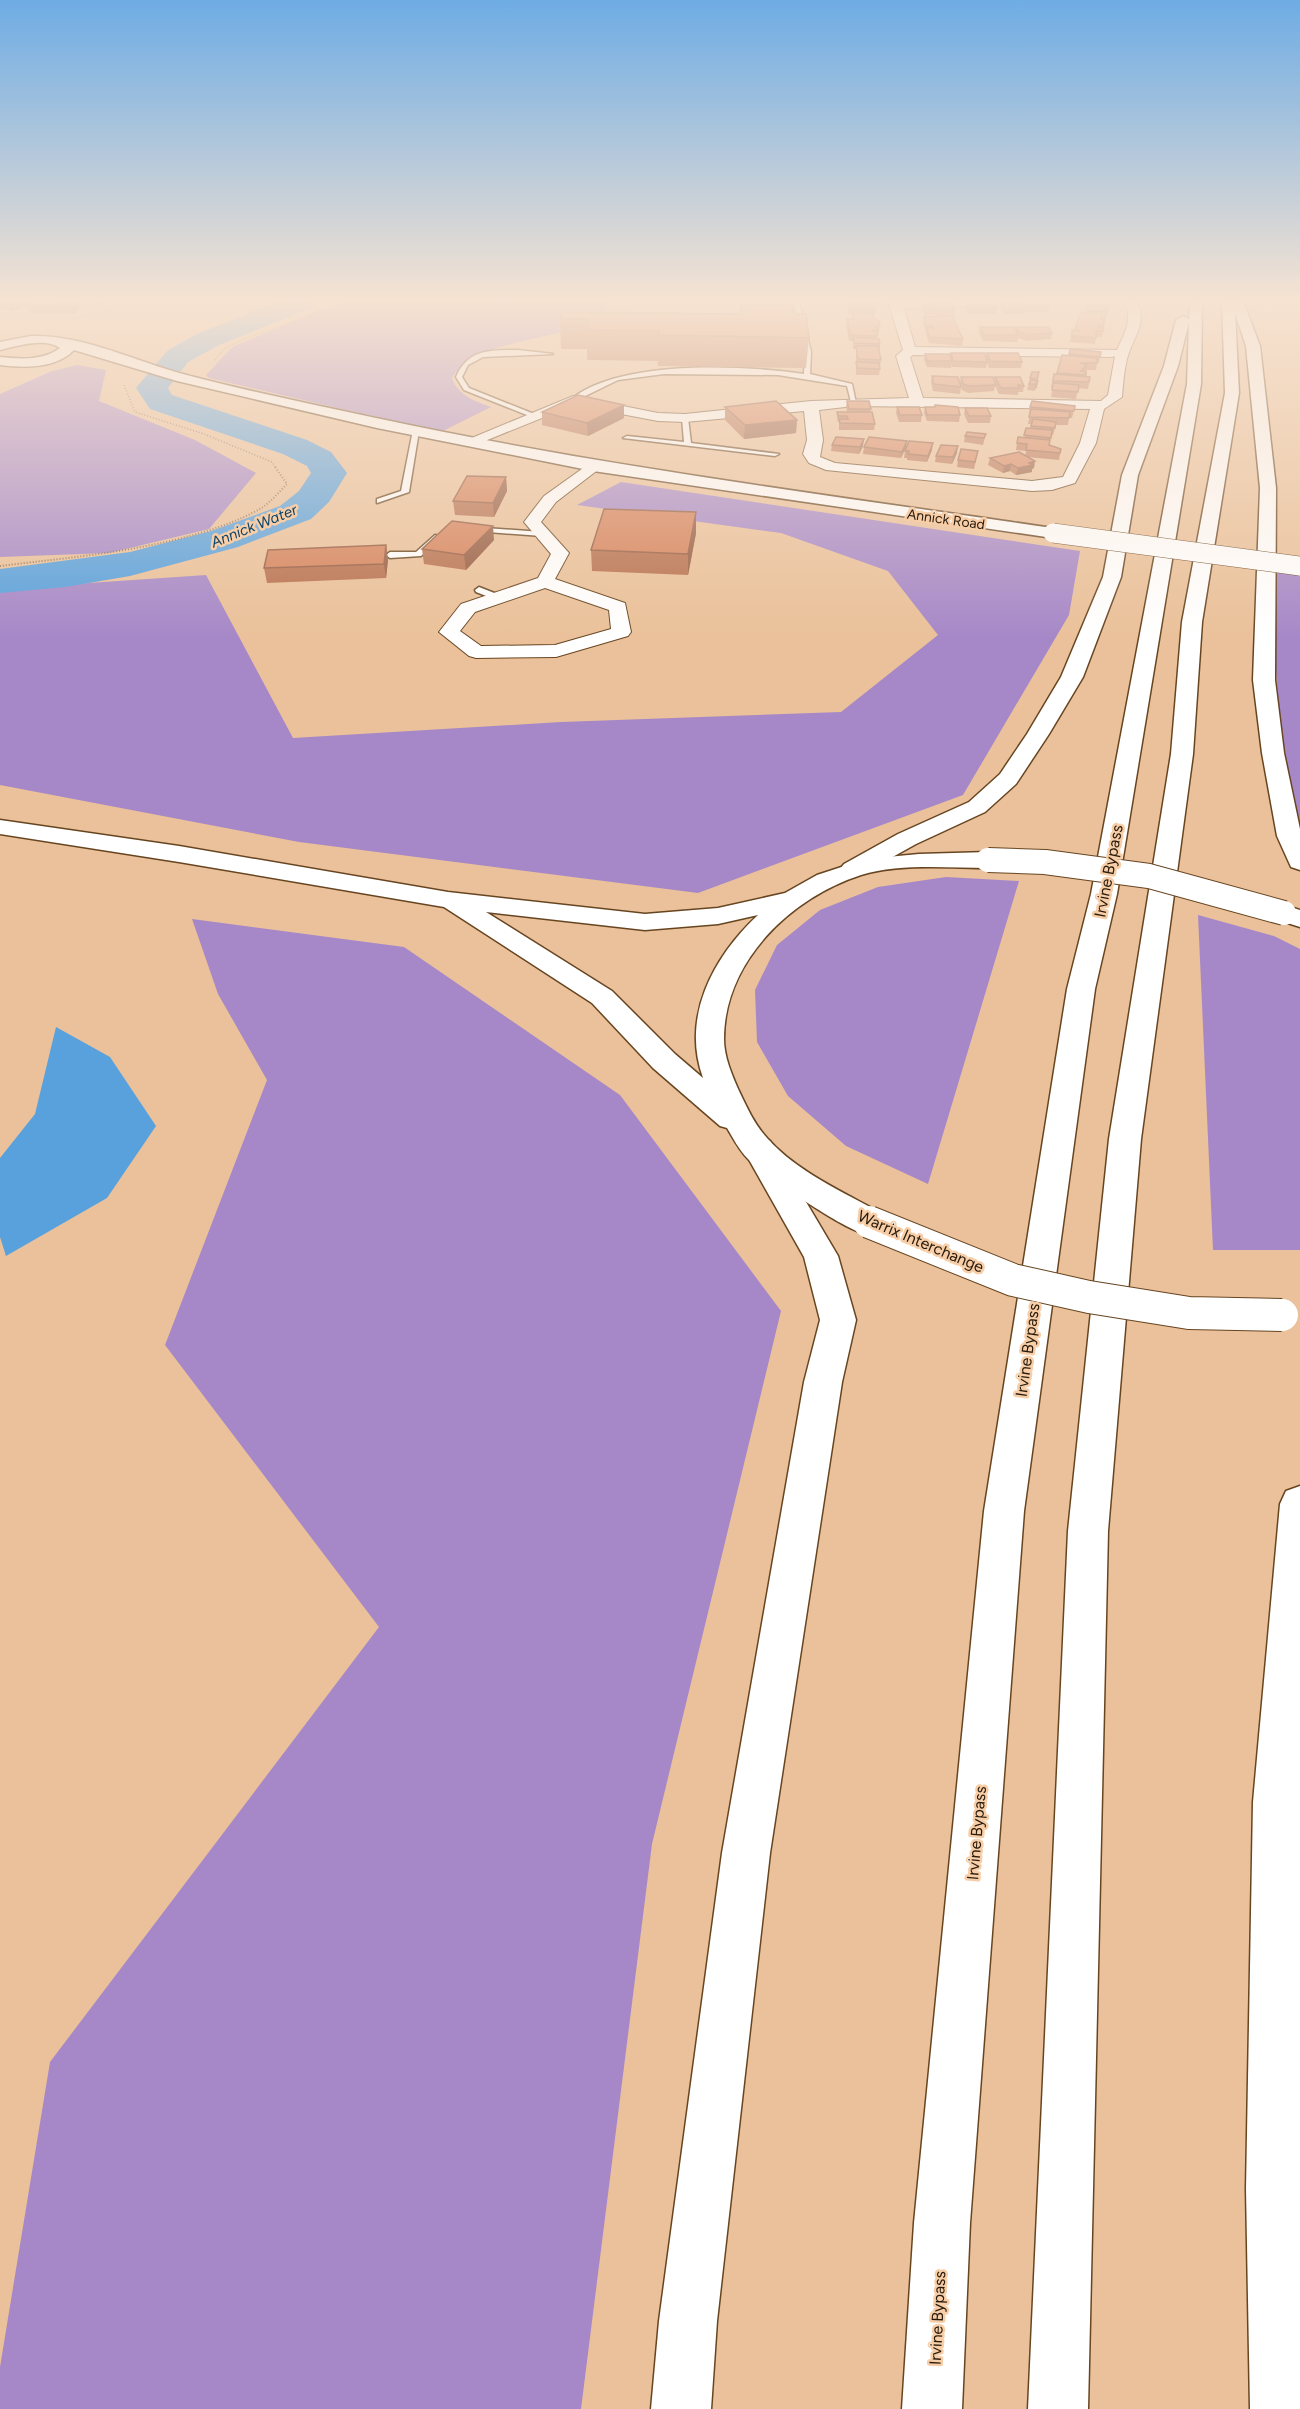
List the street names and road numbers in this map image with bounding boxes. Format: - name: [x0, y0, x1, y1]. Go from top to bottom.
- street label: Annick Road: [906, 506, 986, 533]
- street label: Irvine Bypass: [1090, 823, 1127, 919]
- street label: Warrix Interchange: [855, 1206, 987, 1277]
- street label: Irvine Bypass: [1012, 1302, 1043, 1398]
- street label: Irvine Bypass: [963, 1785, 990, 1881]
- street label: Irvine Bypass: [926, 2271, 949, 2366]

